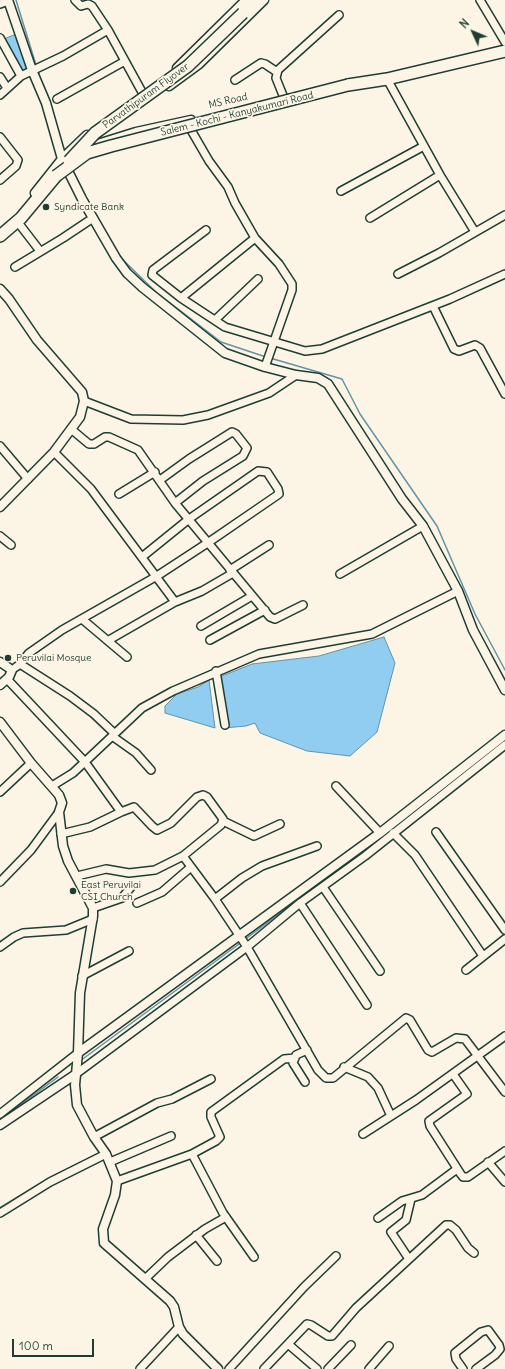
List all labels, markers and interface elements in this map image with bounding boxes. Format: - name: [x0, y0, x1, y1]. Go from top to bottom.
- north arrow: [453, 12, 493, 52]
- text: N: [457, 16, 472, 31]
- street label: Parvathipuram Flyover: [101, 61, 191, 131]
- street label: Salem - Kochi - Kanyakumari Road: [159, 89, 315, 139]
- street label: MS Road: [207, 91, 249, 111]
- place label: Syndicate Bank: [54, 201, 124, 213]
- marker: Syndicate Bank: [41, 202, 51, 212]
- place label: Peruvilai Mosque: [16, 652, 92, 664]
- marker: Peruvilai Mosque: [3, 653, 13, 663]
- place label: East Peruvilai CSI Church: [81, 879, 141, 902]
- marker: East Peruvilai CSI Church: [68, 886, 78, 896]
- scale bar: [14, 1331, 96, 1357]
- text: 100 m: [19, 1338, 53, 1353]

